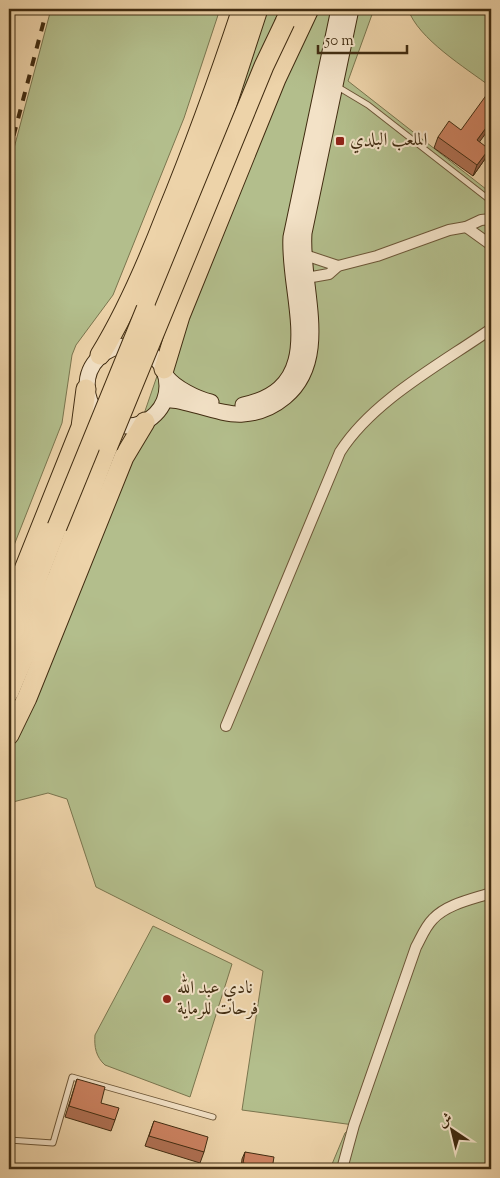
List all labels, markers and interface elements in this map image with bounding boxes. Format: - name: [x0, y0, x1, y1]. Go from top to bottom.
- scale bar: [318, 22, 406, 54]
- text: 50 m: [324, 31, 354, 52]
- place label: الملعب البلدي: [350, 128, 428, 154]
- marker: الملعب البلدي: [334, 135, 346, 147]
- place label: نادي عبد الله فرحات للرماية: [177, 973, 258, 1023]
- marker: نادي عبد الله فرحات للرماية: [161, 993, 173, 1005]
- north arrow: [428, 1106, 478, 1156]
- text: ش: [434, 1109, 457, 1133]

